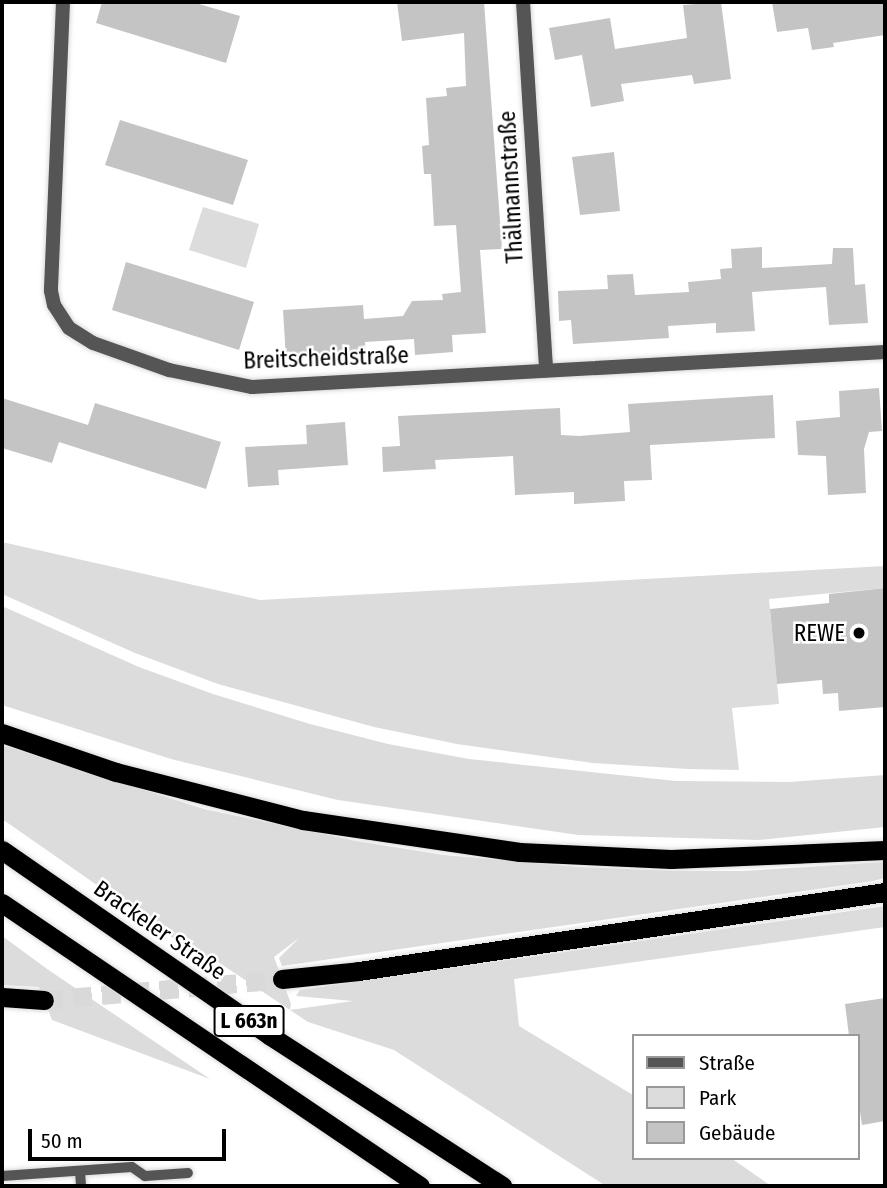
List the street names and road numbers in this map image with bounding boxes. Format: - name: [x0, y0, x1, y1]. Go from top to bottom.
- street label: Thälmannstraße: [493, 110, 529, 264]
- street label: Breitscheidstraße: [243, 341, 409, 375]
- street label: Brackeler Straße: [89, 874, 231, 986]
- road number: L 663n: [212, 1004, 286, 1038]

